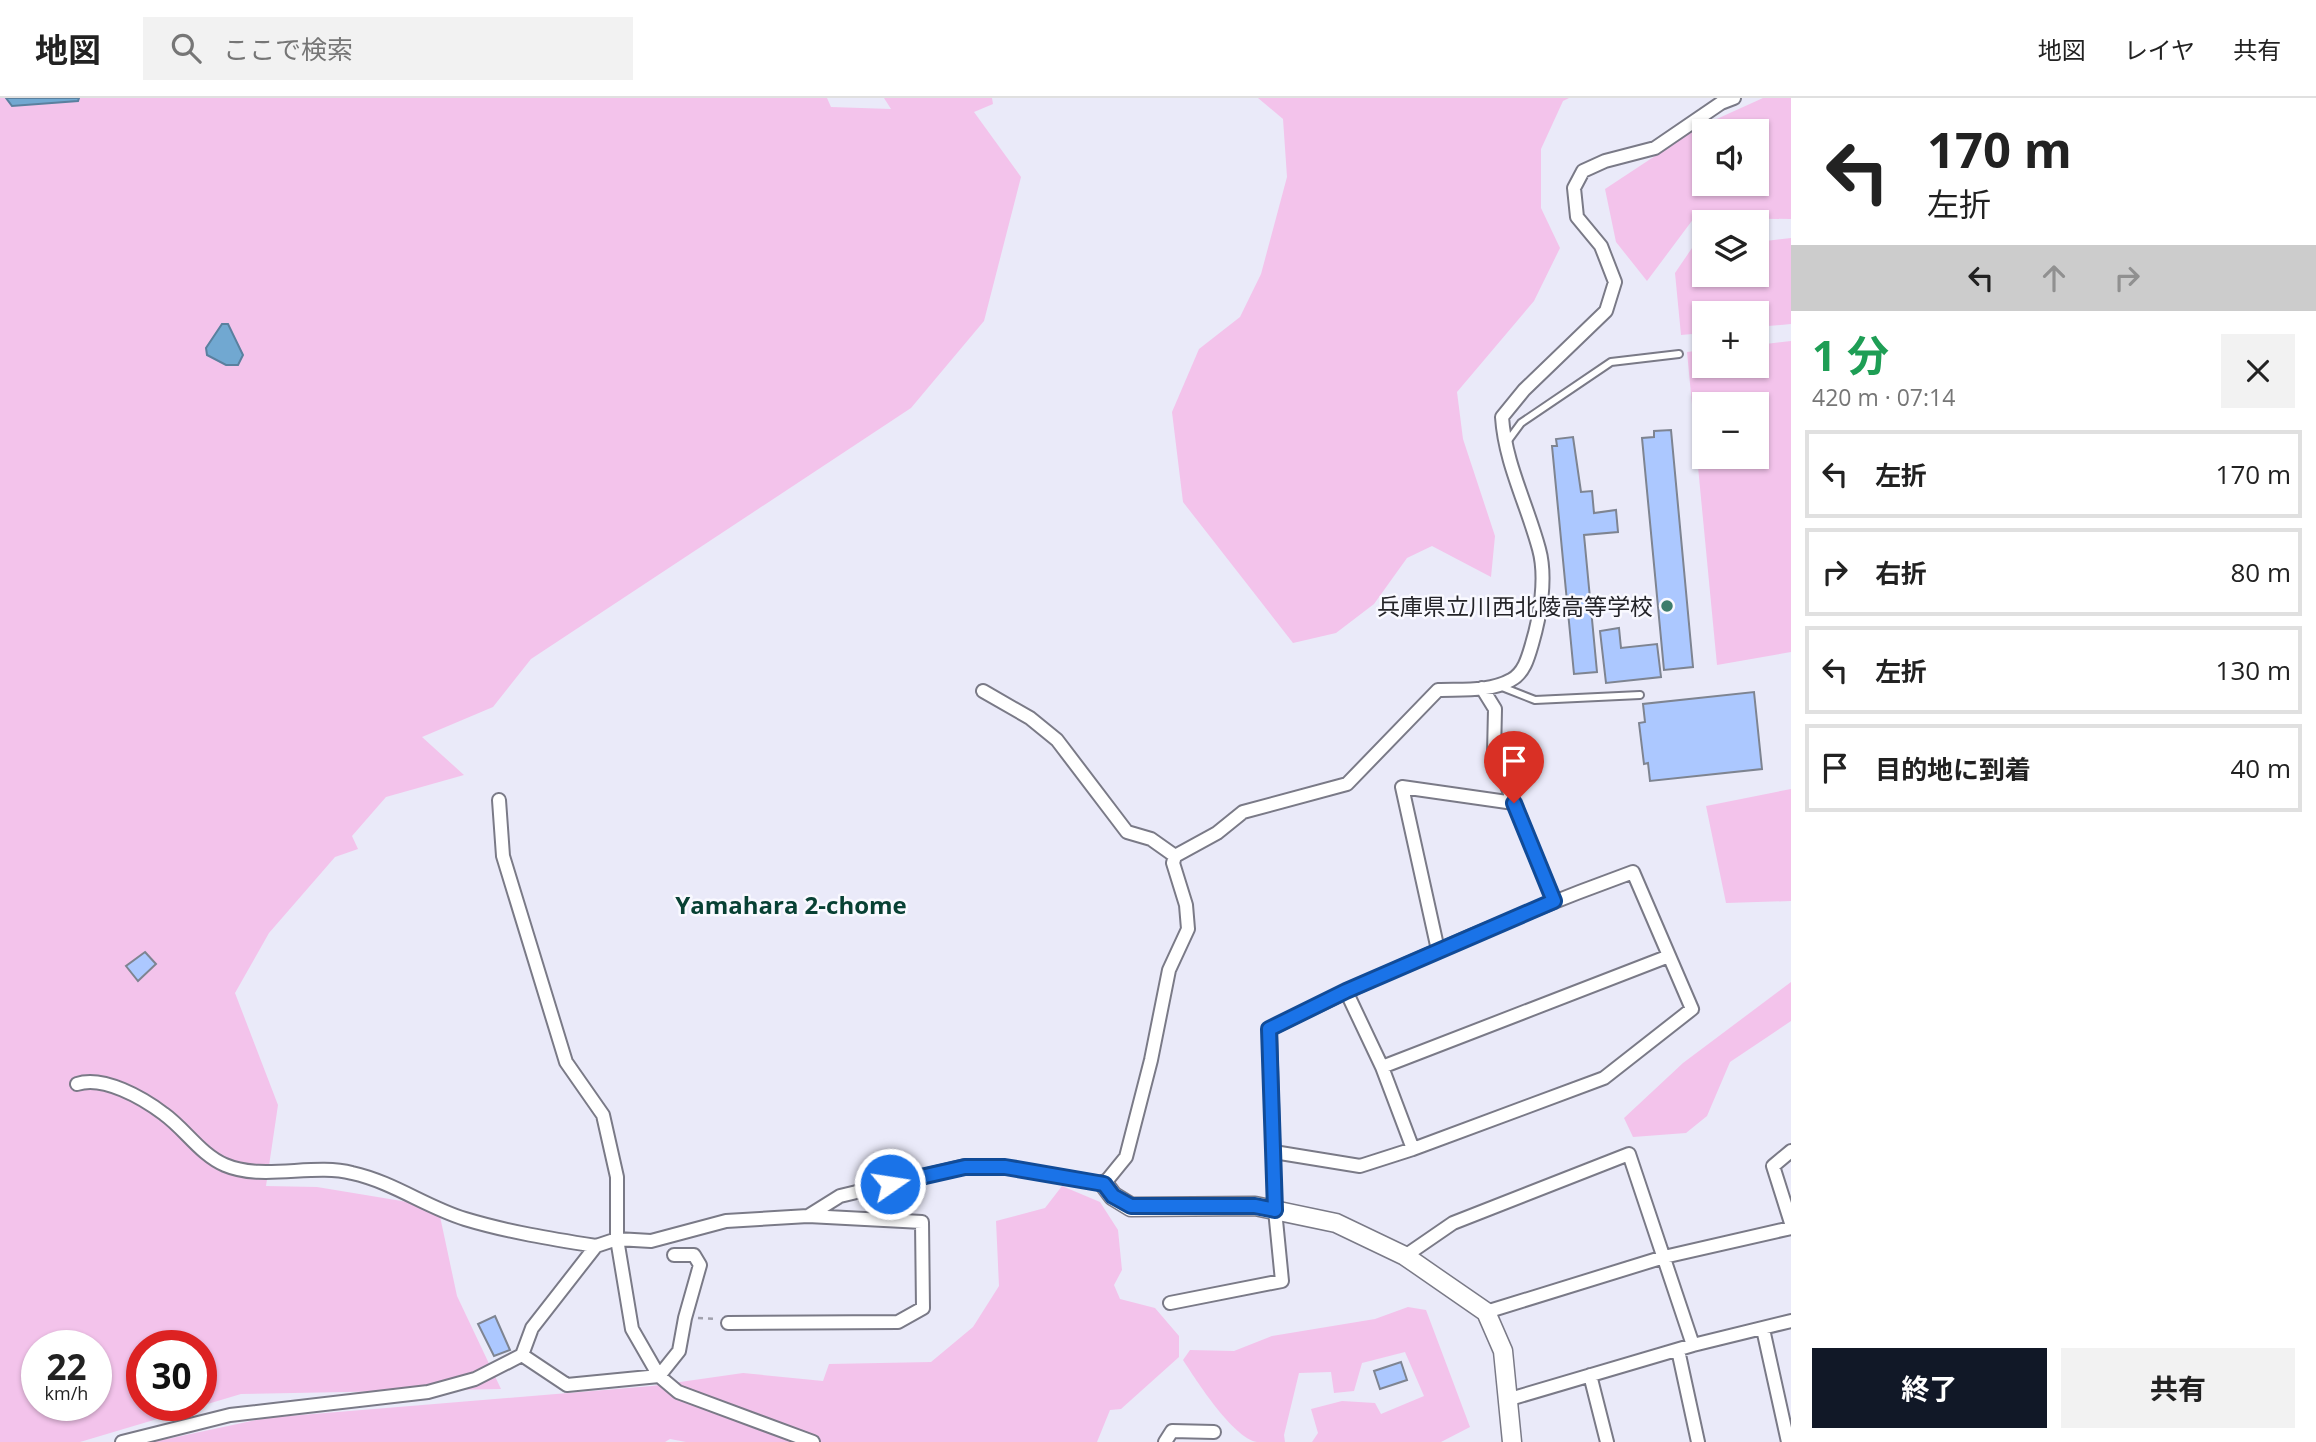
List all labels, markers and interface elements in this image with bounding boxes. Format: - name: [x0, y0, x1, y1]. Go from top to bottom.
- search box: [143, 17, 633, 80]
- text: 地図: [35, 27, 101, 72]
- icon: search: [167, 29, 205, 67]
- text: ここで検索: [223, 31, 353, 67]
- text: 地図: [2038, 33, 2086, 66]
- text: レイヤ: [2124, 33, 2195, 66]
- text: 共有: [2233, 33, 2281, 66]
- text: 170 m: [1927, 116, 2072, 182]
- map controls: [1692, 119, 1769, 469]
- button: sound: [1692, 119, 1769, 196]
- icon: left: [1812, 126, 1903, 217]
- text: 左折: [1927, 182, 1991, 225]
- button: layers: [1692, 210, 1769, 287]
- icon: left: [1962, 259, 2000, 297]
- icon: ahead: [2035, 259, 2073, 297]
- icon: right: [2108, 259, 2146, 297]
- button: +: [1692, 301, 1769, 378]
- text: 1 分: [1812, 326, 1889, 383]
- button: close: [2221, 334, 2295, 408]
- text: 420 m · 07:14: [1812, 381, 1955, 413]
- button: −: [1692, 392, 1769, 469]
- icon: left: [1816, 455, 1854, 493]
- text: 170 m: [2216, 456, 2291, 492]
- text: 左折: [1875, 457, 1927, 493]
- icon: right: [1816, 553, 1854, 591]
- text: 80 m: [2230, 554, 2291, 590]
- text: 右折: [1875, 555, 1927, 591]
- place label: 兵庫県立川西北陵高等学校: [1377, 590, 1653, 622]
- marker: 兵庫県立川西北陵高等学校: [1659, 598, 1675, 614]
- icon: left: [1816, 651, 1854, 689]
- text: 130 m: [2216, 652, 2291, 688]
- text: 左折: [1875, 653, 1927, 689]
- pin: [1484, 731, 1544, 803]
- icon: arrive: [1495, 742, 1533, 780]
- icon: arrive: [1816, 749, 1854, 787]
- text: 40 m: [2230, 750, 2291, 786]
- text: 目的地に到着: [1875, 751, 2031, 787]
- district label: Yamahara 2-chome: [675, 888, 907, 921]
- position arrow: [853, 1147, 927, 1221]
- speed limit sign: 30: [126, 1330, 217, 1421]
- text: 22: [46, 1343, 87, 1390]
- button: 終了: [1812, 1348, 2047, 1428]
- button: 共有: [2061, 1348, 2295, 1428]
- text: km/h: [45, 1381, 88, 1405]

